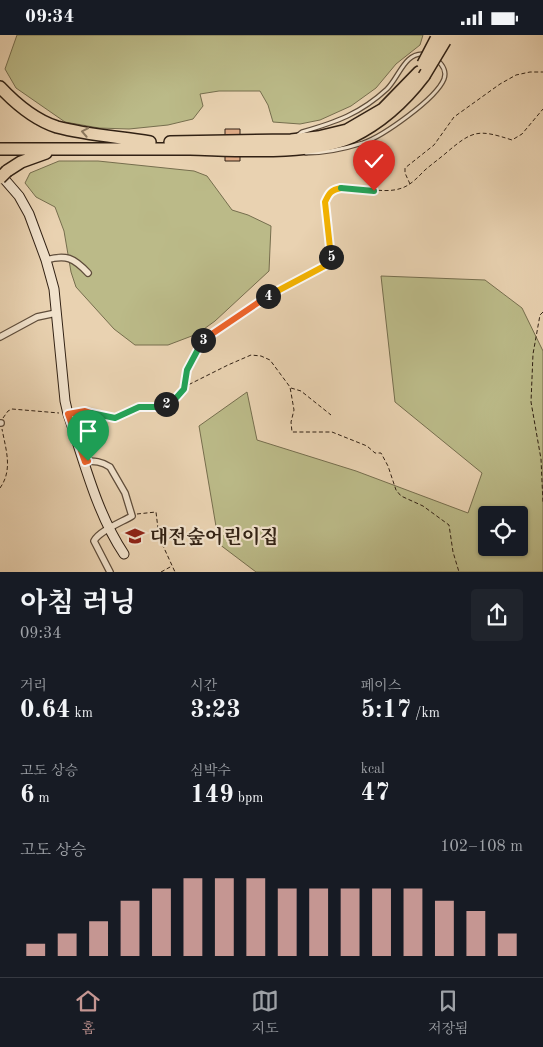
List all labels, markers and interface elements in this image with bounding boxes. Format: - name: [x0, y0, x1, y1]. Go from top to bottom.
- text: 09:34: [25, 8, 74, 27]
- one-way arrow: [80, 127, 89, 137]
- pin: [353, 140, 395, 191]
- icon: check: [360, 147, 388, 175]
- pin: 5: [318, 245, 344, 269]
- text: 5: [327, 250, 336, 264]
- pin: 4: [256, 283, 280, 309]
- text: 4: [264, 289, 273, 303]
- pin: 3: [190, 327, 216, 353]
- text: 3: [199, 333, 208, 347]
- pin: 2: [154, 391, 178, 417]
- text: 2: [162, 397, 171, 411]
- pin: [67, 410, 109, 461]
- icon: arrive: [74, 417, 102, 445]
- map controls: [478, 506, 528, 556]
- button: locate: [478, 506, 528, 556]
- school or university icon: 대전숲어린이집: [124, 525, 146, 547]
- place label: 대전숲어린이집: [150, 526, 278, 548]
- button: share: [471, 589, 523, 641]
- text: 아침 러닝: [20, 591, 136, 619]
- text: 09:34: [20, 626, 62, 642]
- text: 거리: [20, 679, 47, 693]
- text: 시간: [190, 679, 217, 693]
- text: 페이스: [361, 679, 401, 693]
- text: 0.64: [20, 698, 71, 723]
- text: 3:23: [190, 698, 241, 723]
- text: 5:17: [361, 698, 411, 723]
- text: km: [71, 706, 93, 720]
- text: /km: [411, 706, 440, 720]
- text: kcal: [361, 762, 385, 776]
- text: 고도 상승: [20, 764, 78, 778]
- text: 심박수: [190, 764, 231, 778]
- text: 47: [361, 781, 390, 806]
- text: 6: [20, 783, 35, 808]
- text: 149: [190, 783, 234, 808]
- text: m: [35, 791, 50, 805]
- text: bpm: [234, 791, 263, 805]
- text: 102–108 m: [440, 839, 523, 855]
- text: 고도 상승: [20, 843, 86, 859]
- tab: 홈: [74, 987, 102, 1038]
- tab: 지도: [251, 987, 279, 1038]
- tab: 저장됨: [428, 987, 469, 1038]

